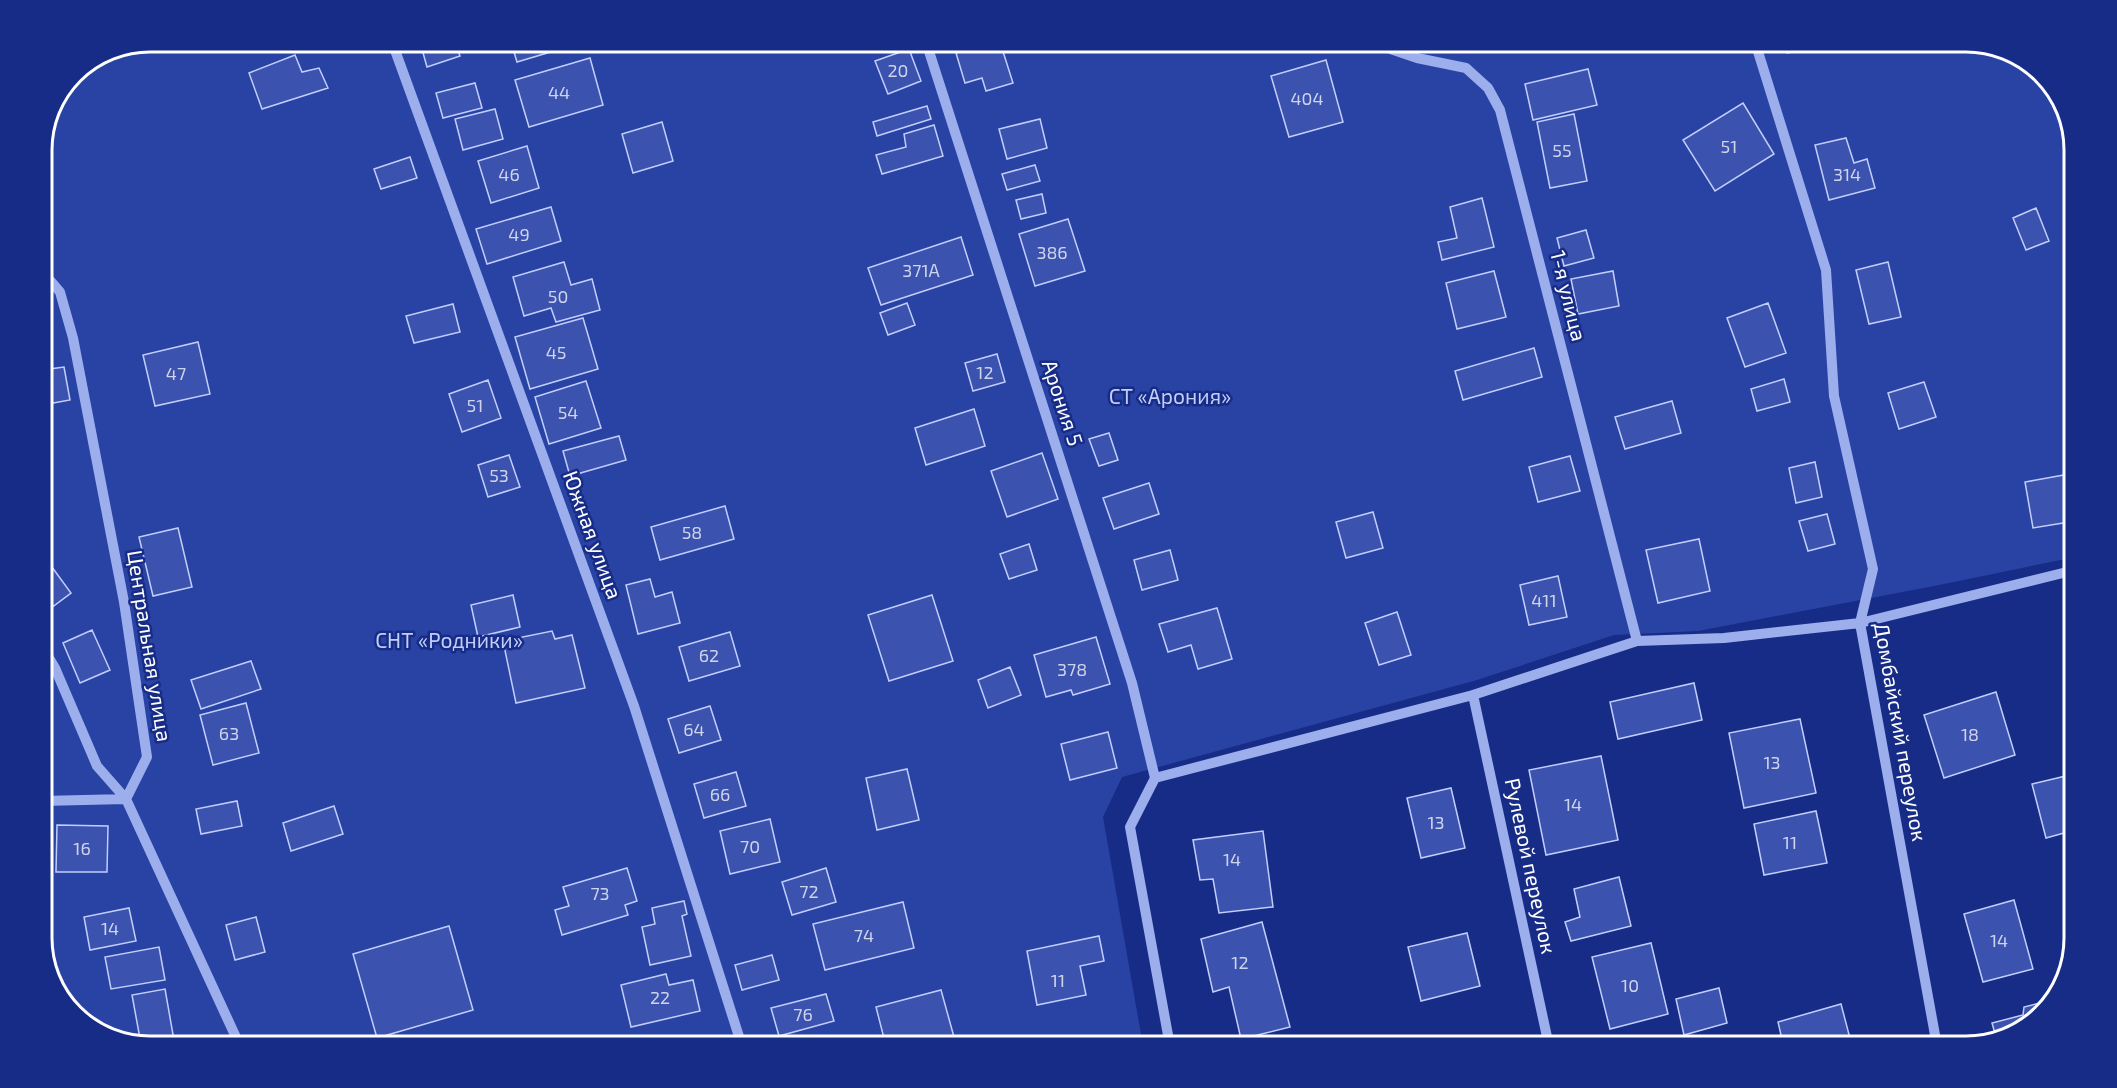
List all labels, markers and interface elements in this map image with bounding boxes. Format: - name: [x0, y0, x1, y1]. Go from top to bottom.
- house number: 20: [888, 59, 908, 81]
- house number: 44: [548, 81, 570, 103]
- house number: 404: [1291, 87, 1324, 109]
- house number: 51: [1721, 135, 1737, 157]
- house number: 55: [1552, 139, 1572, 161]
- house number: 46: [498, 163, 520, 185]
- house number: 314: [1833, 163, 1861, 185]
- house number: 49: [508, 223, 530, 245]
- house number: 386: [1036, 241, 1068, 263]
- street label: 1-я улица: [1545, 248, 1593, 344]
- house number: 371А: [902, 259, 941, 281]
- house number: 50: [548, 285, 568, 307]
- house number: 45: [546, 341, 566, 363]
- street label: Арония 5: [1038, 356, 1089, 449]
- house number: 12: [976, 361, 994, 383]
- house number: 47: [166, 362, 186, 384]
- park label: СТ «Арония»: [1109, 383, 1231, 408]
- house number: 51: [467, 394, 483, 416]
- house number: 54: [558, 401, 578, 423]
- house number: 53: [489, 464, 509, 486]
- street label: Южная улица: [558, 467, 628, 602]
- house number: 58: [682, 521, 702, 543]
- street label: Центральная улица: [122, 548, 178, 743]
- house number: 411: [1531, 589, 1557, 611]
- street label: Домбайский переулок: [1869, 620, 1933, 843]
- park label: СНТ «Родники»: [375, 627, 523, 652]
- house number: 62: [699, 644, 719, 666]
- house number: 378: [1057, 658, 1087, 680]
- house number: 64: [683, 718, 705, 740]
- house number: 63: [219, 722, 239, 744]
- house number: 18: [1961, 723, 1979, 745]
- house number: 13: [1763, 751, 1781, 773]
- street label: Рулевой переулок: [1500, 776, 1562, 956]
- house number: 66: [710, 783, 730, 805]
- house number: 14: [1564, 793, 1582, 815]
- house number: 13: [1427, 811, 1445, 833]
- house number: 11: [1783, 831, 1797, 853]
- house number: 70: [740, 835, 760, 857]
- house number: 16: [73, 837, 91, 859]
- house number: 14: [1223, 848, 1241, 870]
- house number: 72: [799, 880, 819, 902]
- house number: 73: [590, 882, 610, 904]
- house number: 14: [101, 917, 119, 939]
- house number: 74: [854, 924, 874, 946]
- house number: 14: [1990, 929, 2008, 951]
- house number: 12: [1231, 951, 1249, 973]
- house number: 11: [1051, 969, 1065, 991]
- house number: 10: [1621, 974, 1639, 996]
- house number: 22: [650, 986, 670, 1008]
- house number: 76: [793, 1003, 813, 1025]

